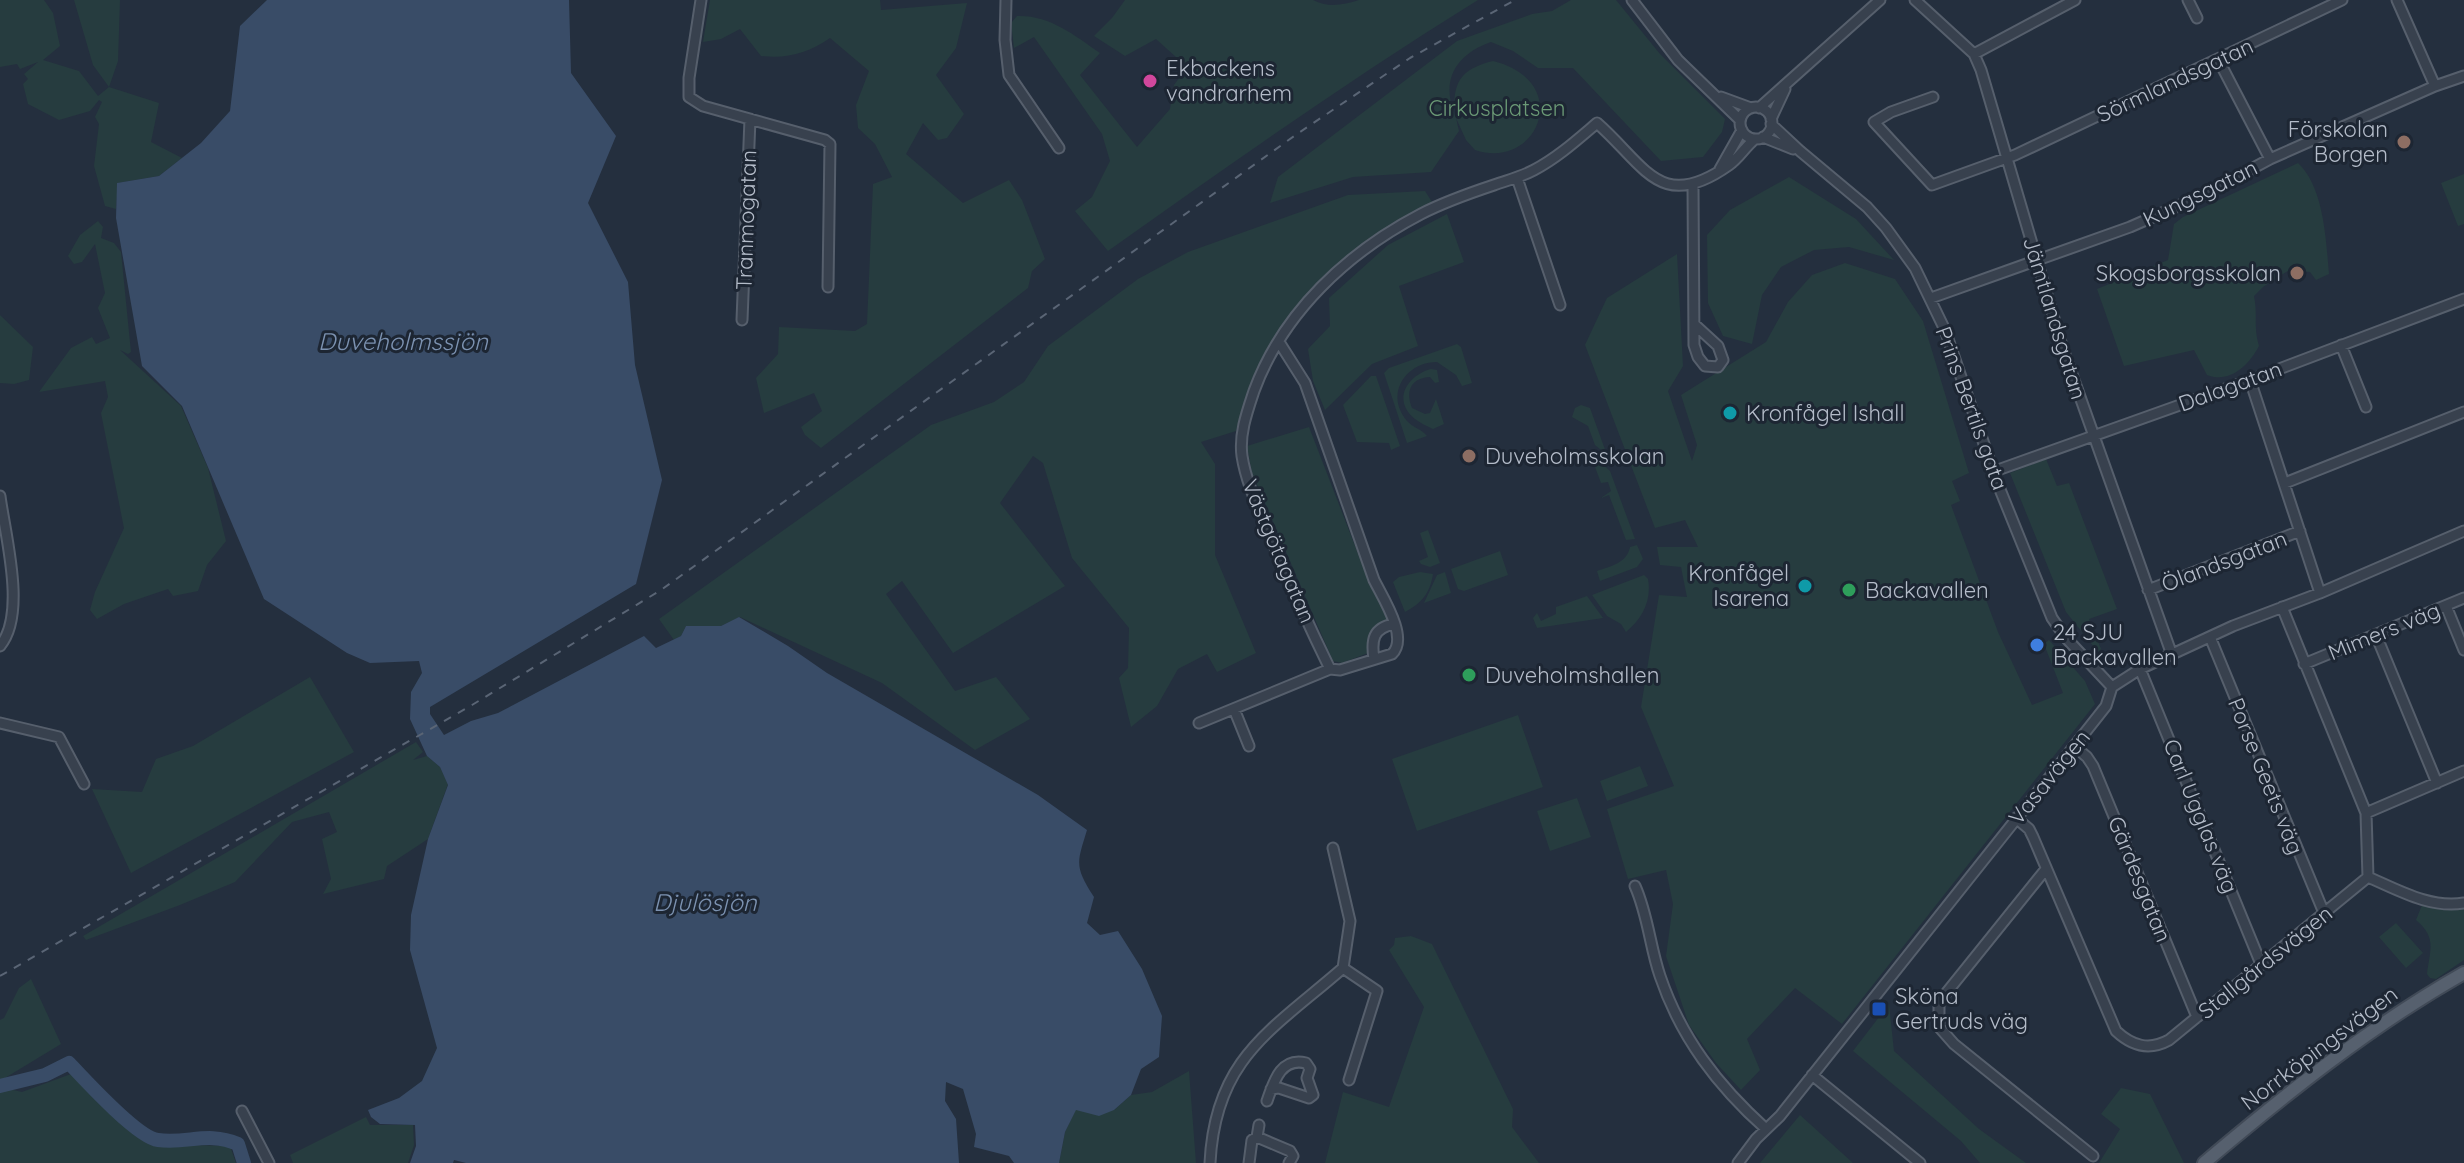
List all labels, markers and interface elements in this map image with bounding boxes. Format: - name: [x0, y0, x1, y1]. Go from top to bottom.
- street label: Sörmlandsgatan: [2092, 32, 2258, 128]
- place label: Ekbackens vandrarhem: [1166, 54, 1292, 107]
- marker: Ekbackens vandrarhem: [1141, 72, 1159, 90]
- park label: Cirkusplatsen: [1428, 94, 1566, 122]
- place label: Förskolan Borgen: [2288, 115, 2388, 168]
- marker: Förskolan Borgen: [2395, 133, 2413, 151]
- street label: Tranmogatan: [730, 150, 762, 290]
- street label: Kungsgatan: [2138, 153, 2262, 233]
- street label: Jämtlandsgatan: [2017, 233, 2093, 403]
- place label: Skogsborgsskolan: [2096, 259, 2281, 287]
- marker: Skogsborgsskolan: [2288, 264, 2306, 282]
- street label: Prins Bertils gata: [1929, 322, 2015, 494]
- water label: Duveholmssjön: [318, 326, 489, 356]
- street label: Dalagatan: [2174, 354, 2286, 418]
- place label: Kronfågel Ishall: [1746, 399, 1904, 427]
- marker: Kronfågel Ishall: [1721, 404, 1739, 422]
- place label: Duveholmsskolan: [1485, 442, 1665, 470]
- marker: Duveholmsskolan: [1460, 447, 1478, 465]
- street label: Västgötagatan: [1236, 475, 1322, 627]
- street label: Ölandsgatan: [2157, 524, 2291, 598]
- place label: Kronfågel Isarena: [1688, 559, 1789, 612]
- place label: Backavallen: [1865, 576, 1989, 604]
- marker: Kronfågel Isarena: [1796, 577, 1814, 595]
- marker: Backavallen: [1840, 581, 1858, 599]
- street label: Mimers väg: [2324, 596, 2444, 666]
- place label: 24 SJU Backavallen: [2053, 618, 2177, 671]
- marker: 24 SJU Backavallen: [2028, 636, 2046, 654]
- place label: Duveholmshallen: [1485, 661, 1659, 689]
- marker: Duveholmshallen: [1460, 666, 1478, 684]
- street label: Porse Geets väg: [2222, 694, 2310, 858]
- street label: Vasavägen: [2002, 724, 2096, 830]
- street label: Carl Ugglas väg: [2157, 735, 2245, 897]
- street label: Gärdesgatan: [2102, 812, 2178, 946]
- water label: Djulösjön: [653, 887, 758, 917]
- street label: Stallgårdsvägen: [2192, 899, 2338, 1025]
- street label: Norrköpingsvägen: [2235, 980, 2403, 1116]
- place label: Sköna Gertruds väg: [1895, 982, 2028, 1035]
- marker: Sköna Gertruds väg: [1870, 1000, 1888, 1018]

